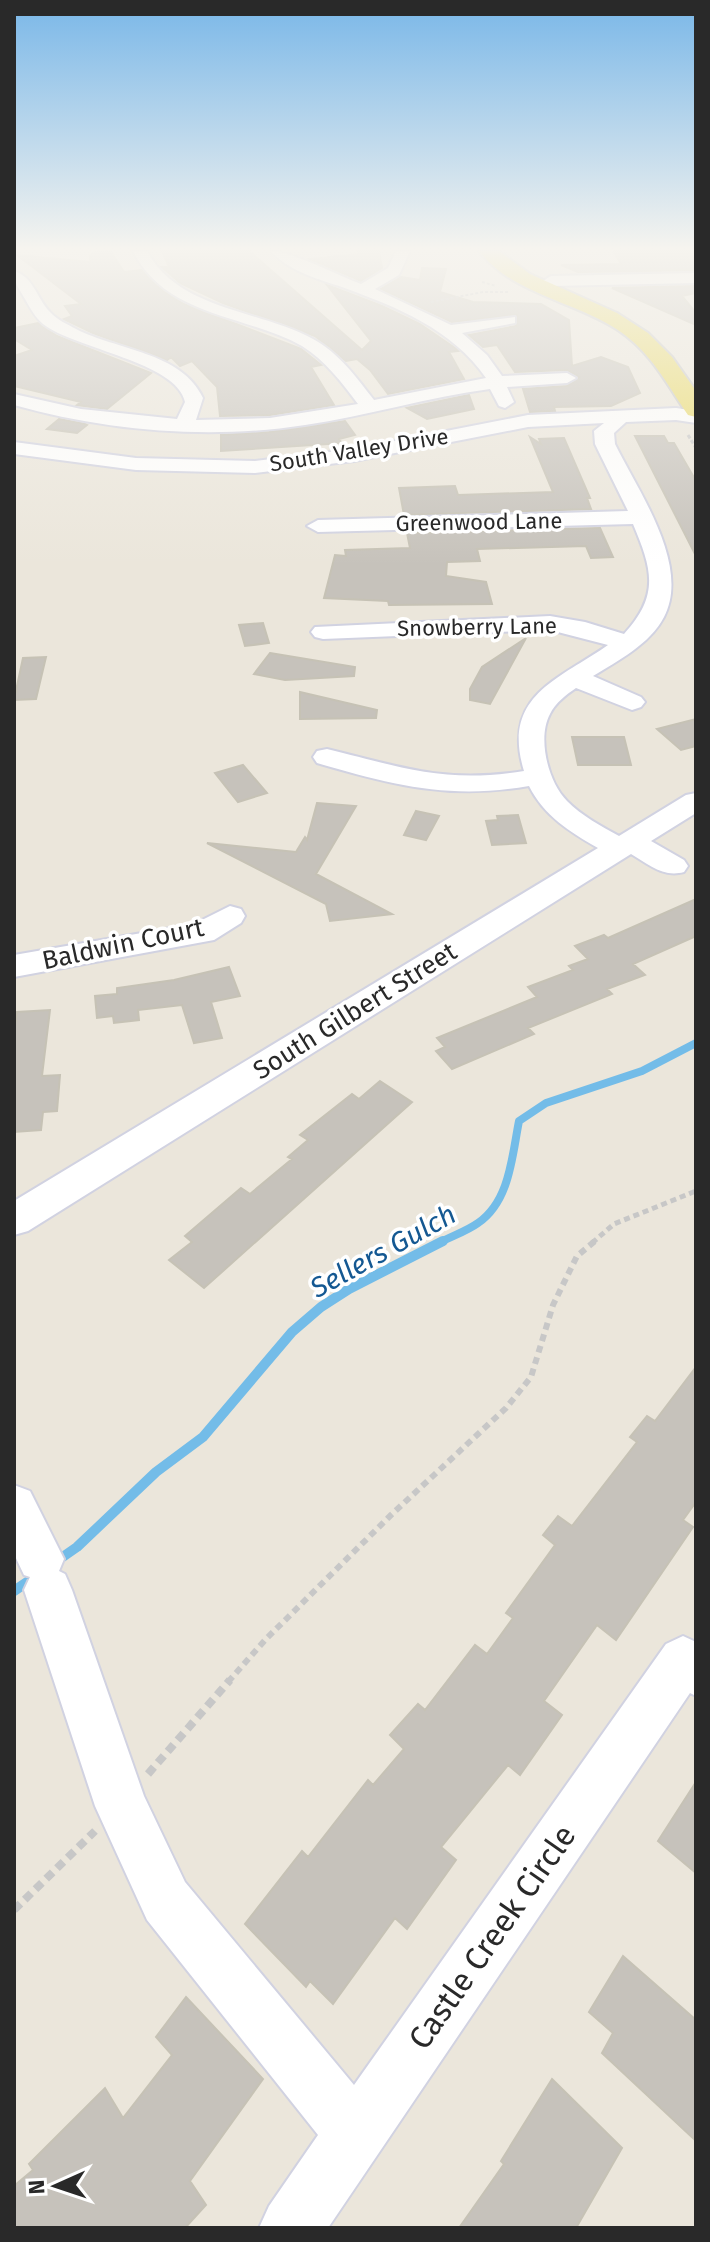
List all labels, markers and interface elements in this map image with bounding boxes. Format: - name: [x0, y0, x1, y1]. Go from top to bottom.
- street label: South Valley Drive: [268, 423, 450, 477]
- street label: Greenwood Lane: [395, 507, 563, 537]
- street label: Snowberry Lane: [397, 612, 557, 642]
- street label: Baldwin Court: [39, 912, 207, 976]
- street label: South Gilbert Street: [248, 936, 463, 1086]
- water label: Sellers Gulch: [304, 1197, 462, 1305]
- street label: Castle Creek Circle: [400, 1818, 584, 2056]
- north arrow: [16, 2146, 96, 2226]
- text: N: [23, 2179, 50, 2195]

